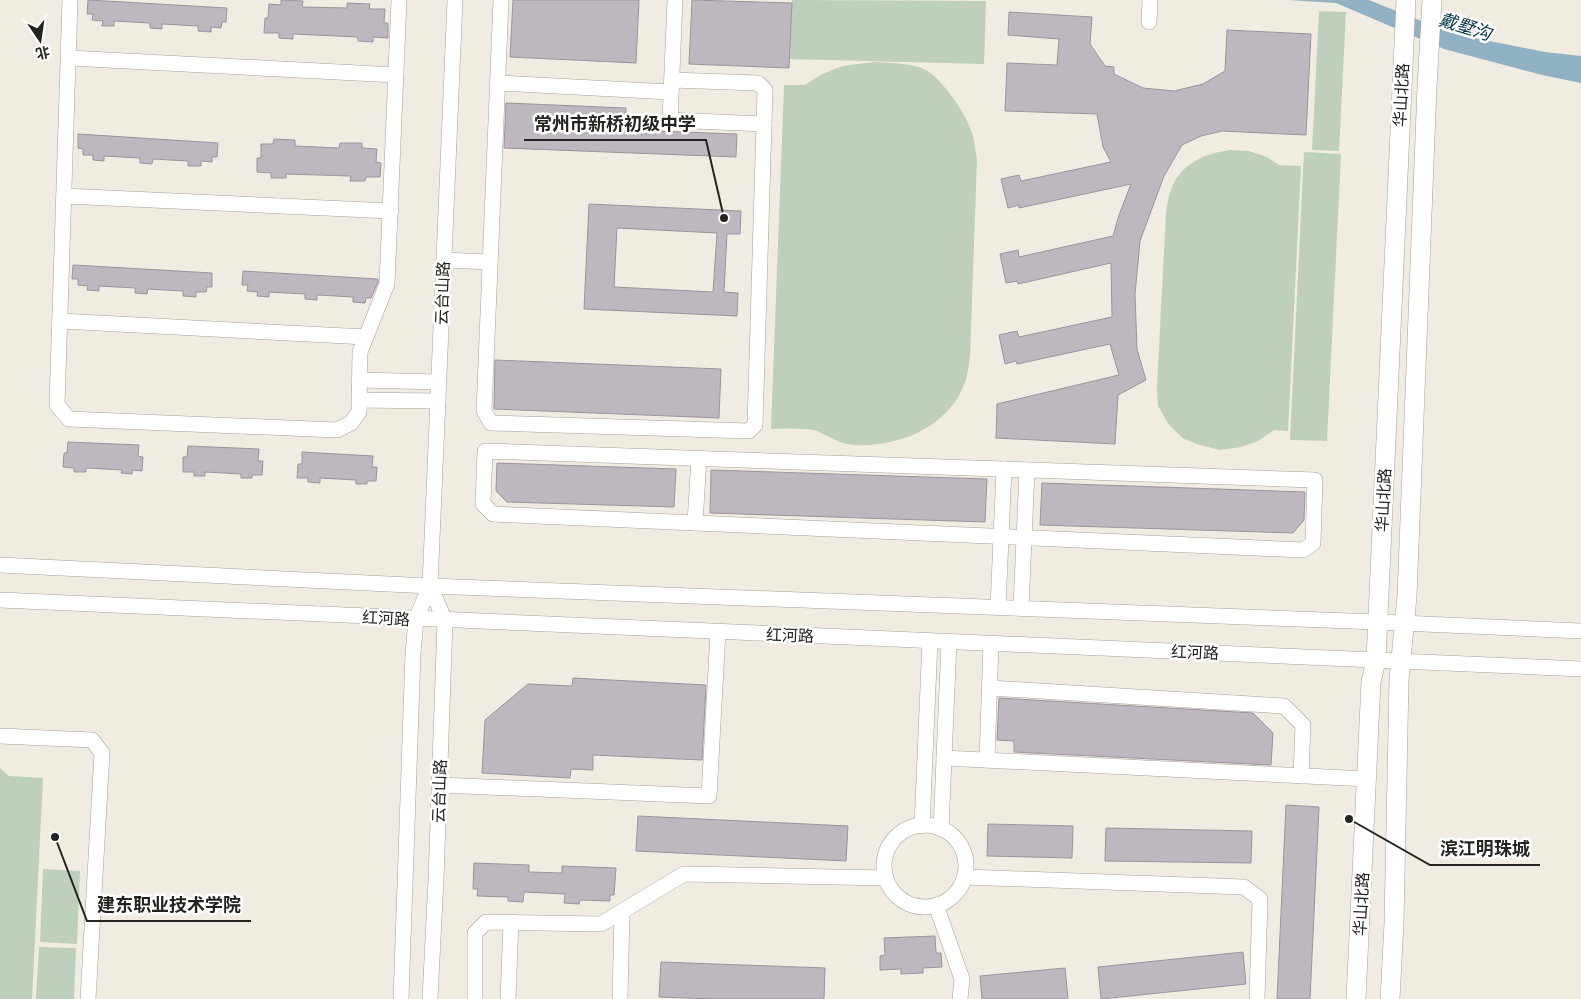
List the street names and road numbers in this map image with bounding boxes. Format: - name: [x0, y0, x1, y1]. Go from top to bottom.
- street label: 华山北路: [1390, 63, 1413, 127]
- street label: 云台山路: [432, 261, 453, 325]
- street label: 华山北路: [1372, 468, 1395, 532]
- street label: 红河路: [362, 608, 410, 629]
- street label: 红河路: [766, 625, 814, 646]
- street label: 红河路: [1171, 642, 1219, 663]
- street label: 云台山路: [429, 759, 450, 823]
- street label: 华山北路: [1350, 872, 1373, 936]

